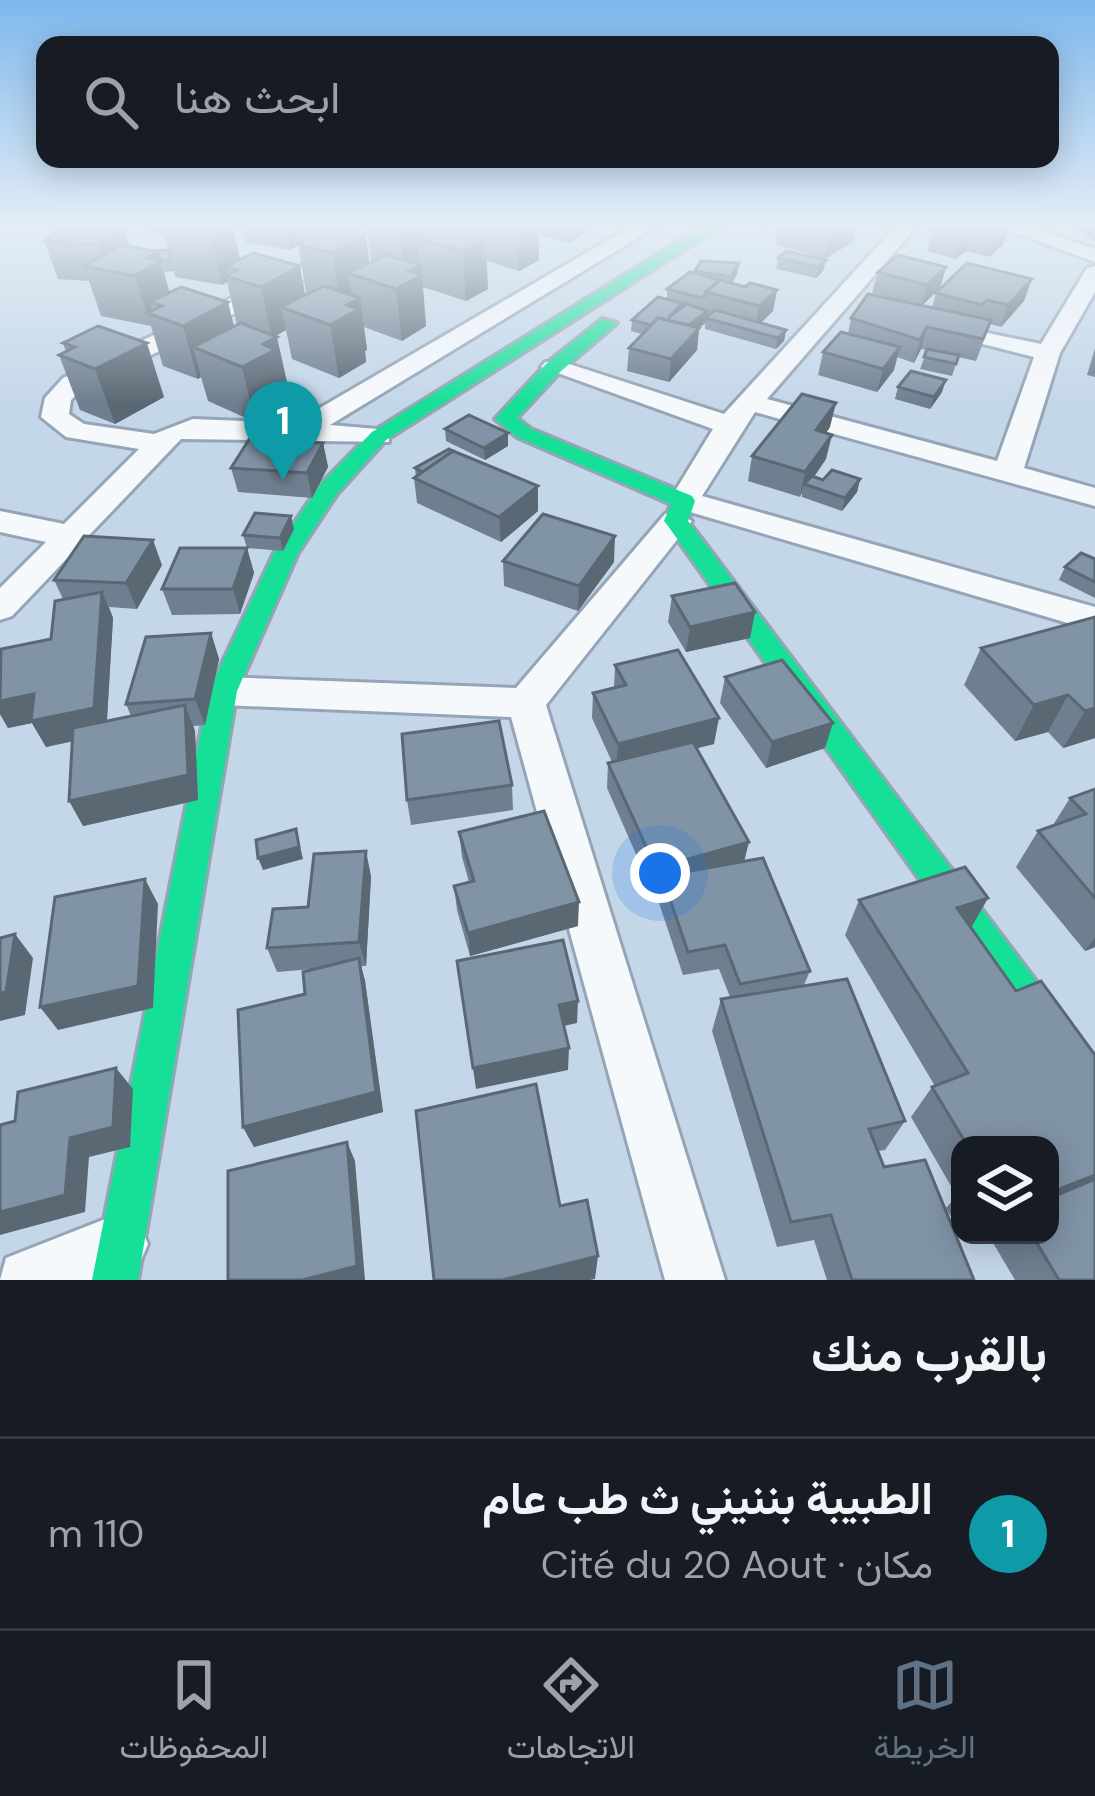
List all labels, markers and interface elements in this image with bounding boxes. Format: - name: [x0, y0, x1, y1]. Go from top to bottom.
- search box: [36, 36, 1059, 168]
- text: ابحث هنا: [174, 68, 340, 127]
- icon: search: [78, 69, 144, 135]
- pin: 1: [244, 381, 322, 480]
- your location: [630, 843, 690, 903]
- map controls: [951, 1136, 1059, 1244]
- button: layers: [951, 1136, 1059, 1244]
- text: بالقرب منك: [811, 1320, 1047, 1387]
- text: الطبيبة بننيني ث طب عام: [482, 1469, 933, 1528]
- text: 110 m: [48, 1508, 144, 1559]
- text: 1: [1001, 1508, 1015, 1559]
- text: مكان · Cité du 20 Aout: [541, 1539, 933, 1590]
- tab: المحفوظات: [119, 1652, 268, 1776]
- tab: الاتجاهات: [507, 1652, 635, 1776]
- tab: الخريطة: [874, 1652, 976, 1776]

